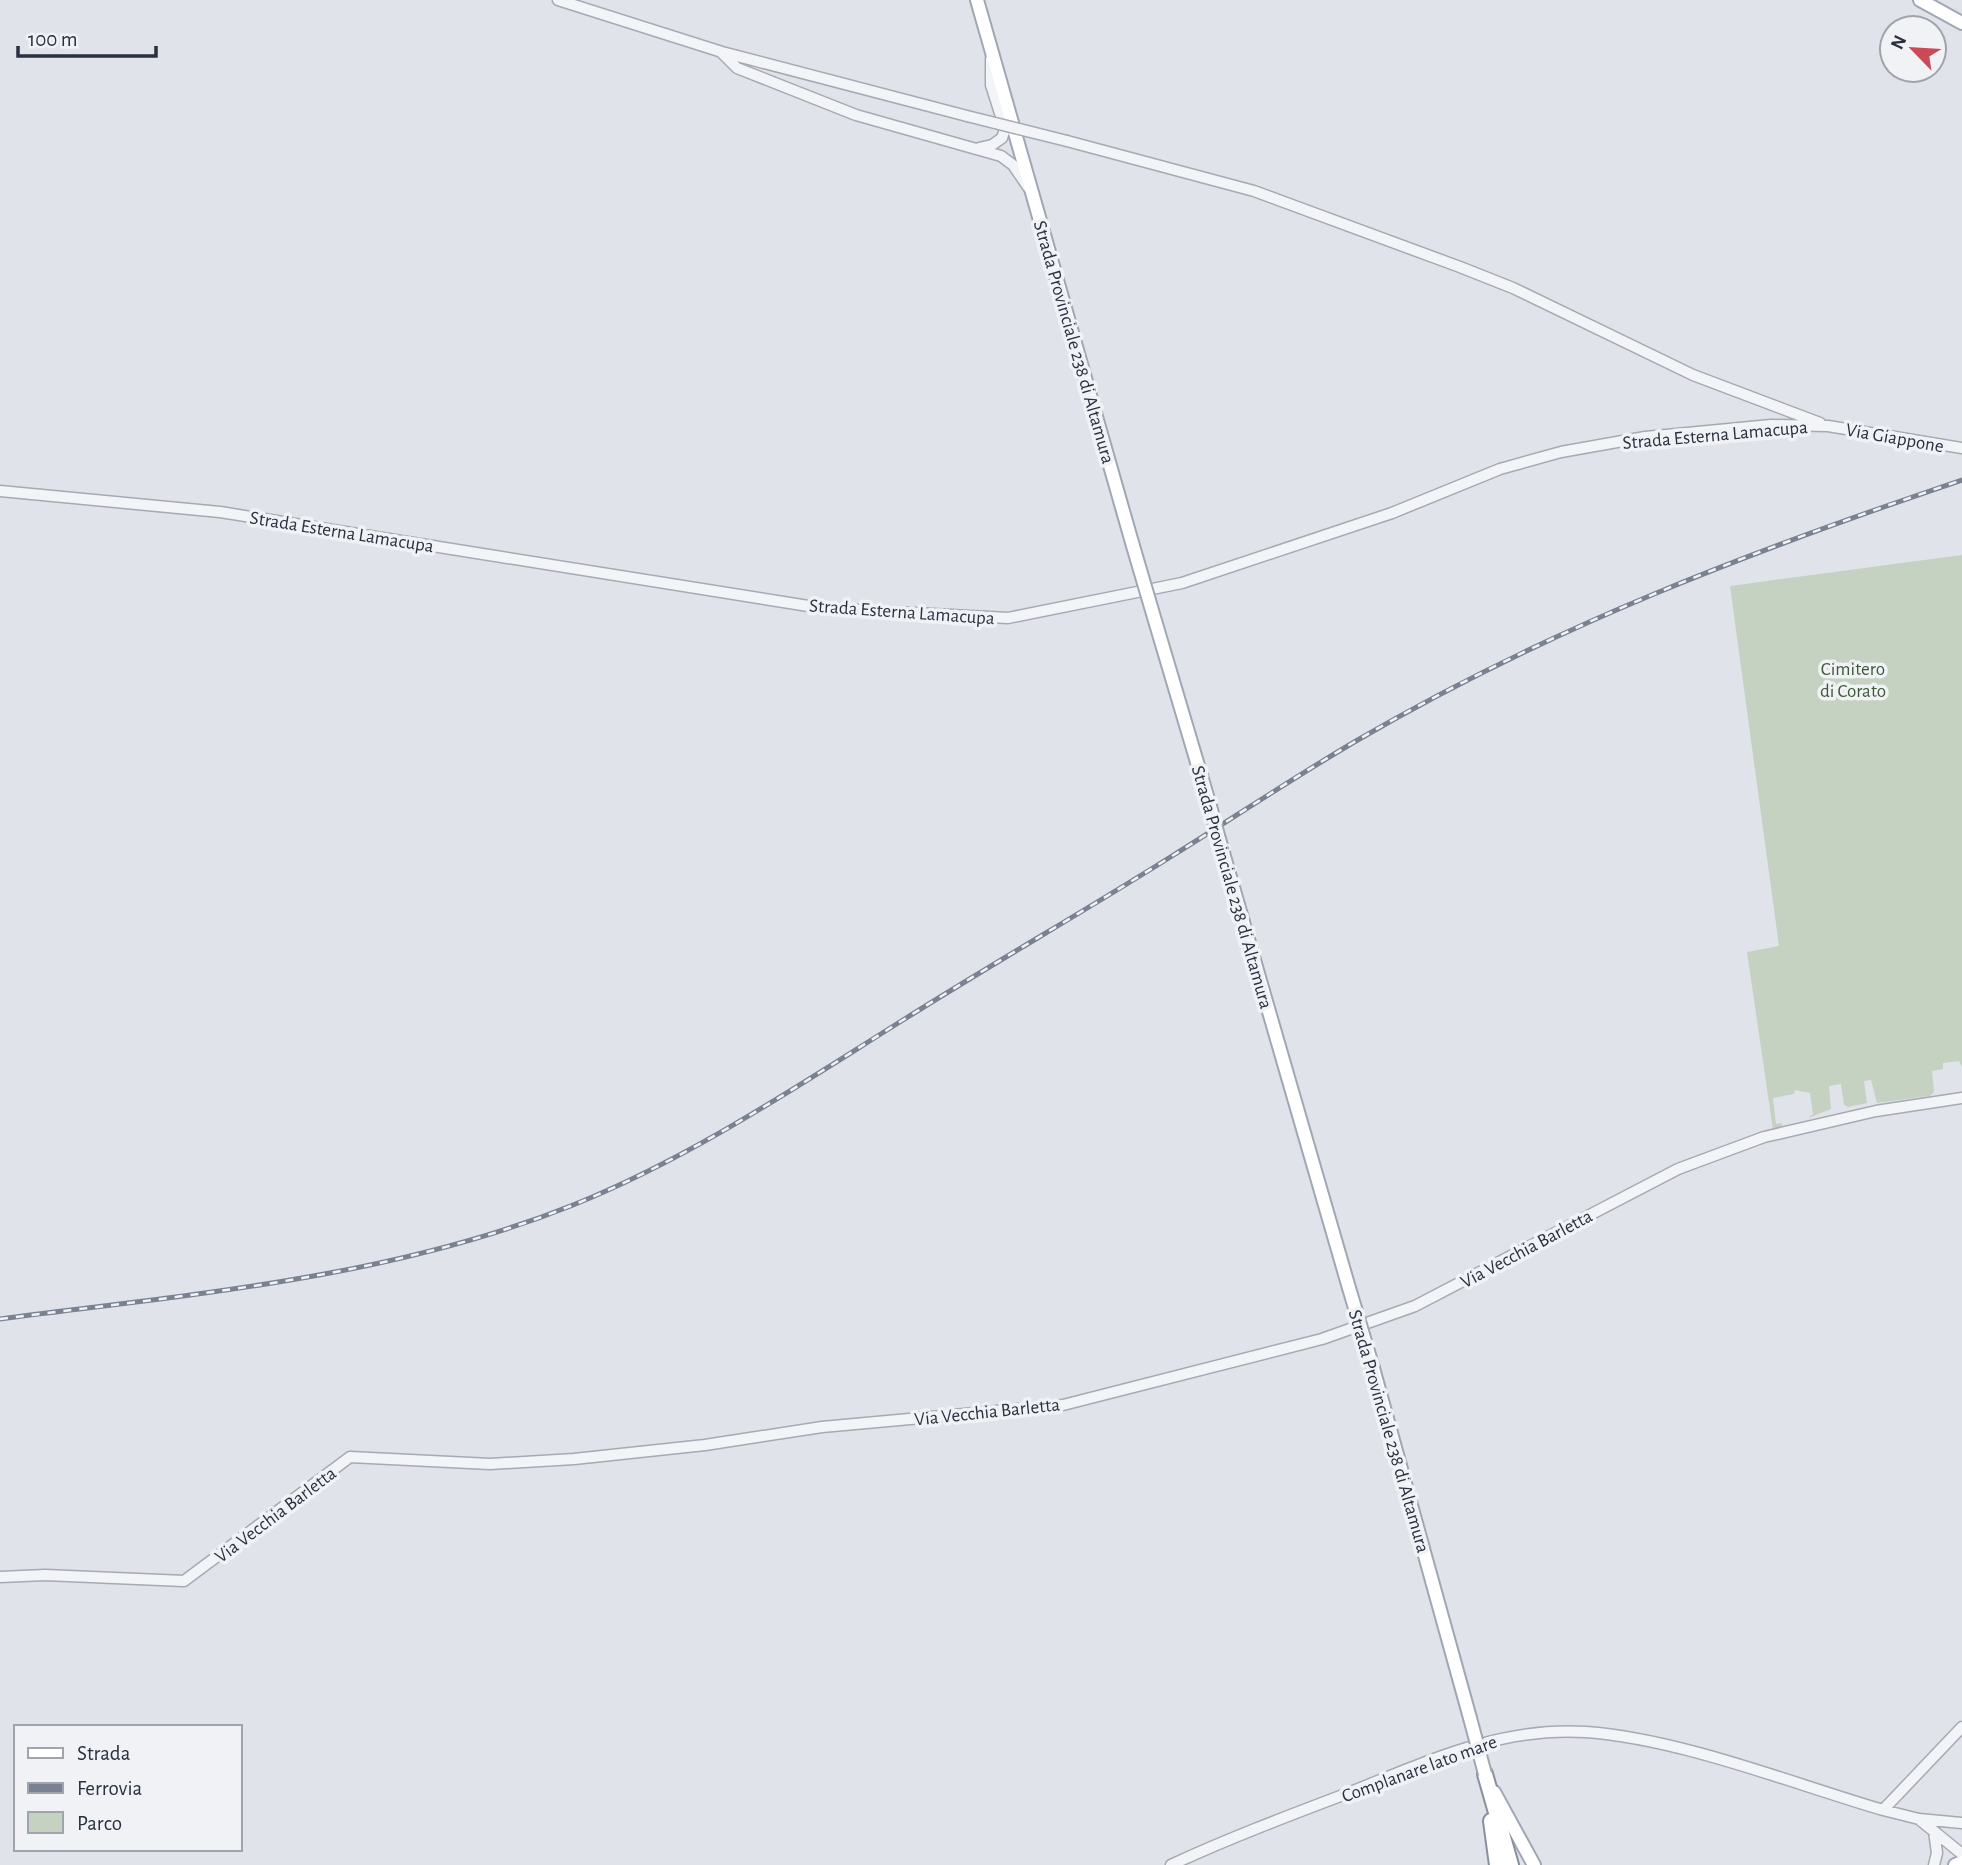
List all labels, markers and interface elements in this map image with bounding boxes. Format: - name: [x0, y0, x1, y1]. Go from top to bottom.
- scale bar: [18, 14, 156, 58]
- north arrow: [1878, 14, 1948, 84]
- text: 100 m: [28, 29, 78, 50]
- text: N: [1888, 32, 1910, 52]
- street label: Strada Provinciale 238 di Altamura: [1030, 219, 1117, 466]
- street label: Strada Esterna Lamacupa: [1622, 418, 1809, 453]
- street label: Via Giappone: [1844, 421, 1945, 456]
- street label: Strada Esterna Lamacupa: [248, 509, 435, 556]
- street label: Strada Esterna Lamacupa: [808, 597, 996, 628]
- park label: Cimitero di Corato: [1820, 660, 1886, 701]
- street label: Strada Provinciale 238 di Altamura: [1188, 764, 1275, 1011]
- street label: Via Vecchia Barletta: [1458, 1207, 1596, 1292]
- street label: Strada Provinciale 238 di Altamura: [1345, 1308, 1432, 1555]
- street label: Via Vecchia Barletta: [913, 1395, 1061, 1430]
- street label: Via Vecchia Barletta: [212, 1463, 340, 1567]
- legend: [14, 1725, 242, 1851]
- street label: Complanare lato mare: [1339, 1733, 1500, 1806]
- text: Strada: [77, 1743, 131, 1764]
- text: Ferrovia: [77, 1778, 143, 1799]
- text: Parco: [77, 1813, 122, 1834]

